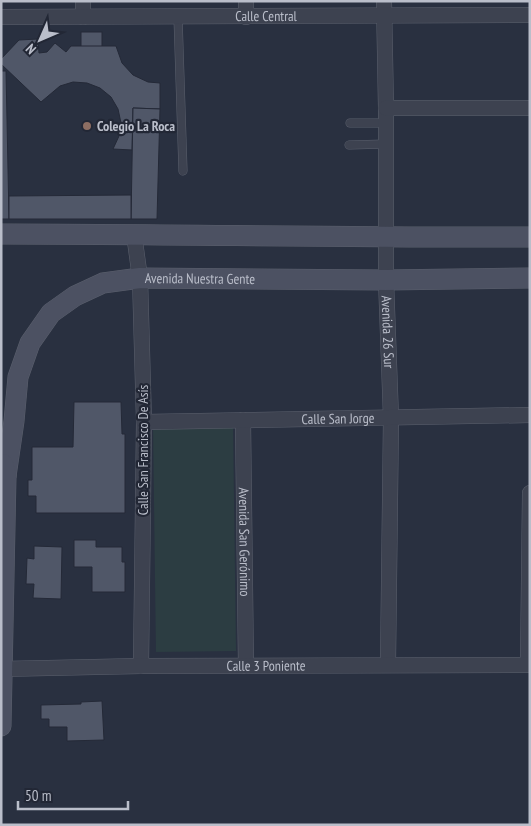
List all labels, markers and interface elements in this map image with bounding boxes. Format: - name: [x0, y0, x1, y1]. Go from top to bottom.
- street label: Calle Central: [235, 7, 298, 25]
- north arrow: [15, 15, 65, 65]
- text: N: [22, 40, 40, 58]
- place label: Colegio La Roca: [97, 117, 175, 135]
- marker: Colegio La Roca: [81, 120, 93, 132]
- street label: Avenida Nuestra Gente: [145, 269, 255, 288]
- street label: Avenida 26 Sur: [378, 295, 398, 369]
- street label: Calle San Francisco De Asís: [134, 384, 152, 515]
- street label: Calle San Jorge: [301, 409, 375, 428]
- street label: Avenida San Gerónimo: [235, 487, 254, 597]
- street label: Calle 3 Poniente: [226, 657, 306, 675]
- scale bar: [18, 778, 128, 810]
- text: 50 m: [25, 786, 51, 805]

